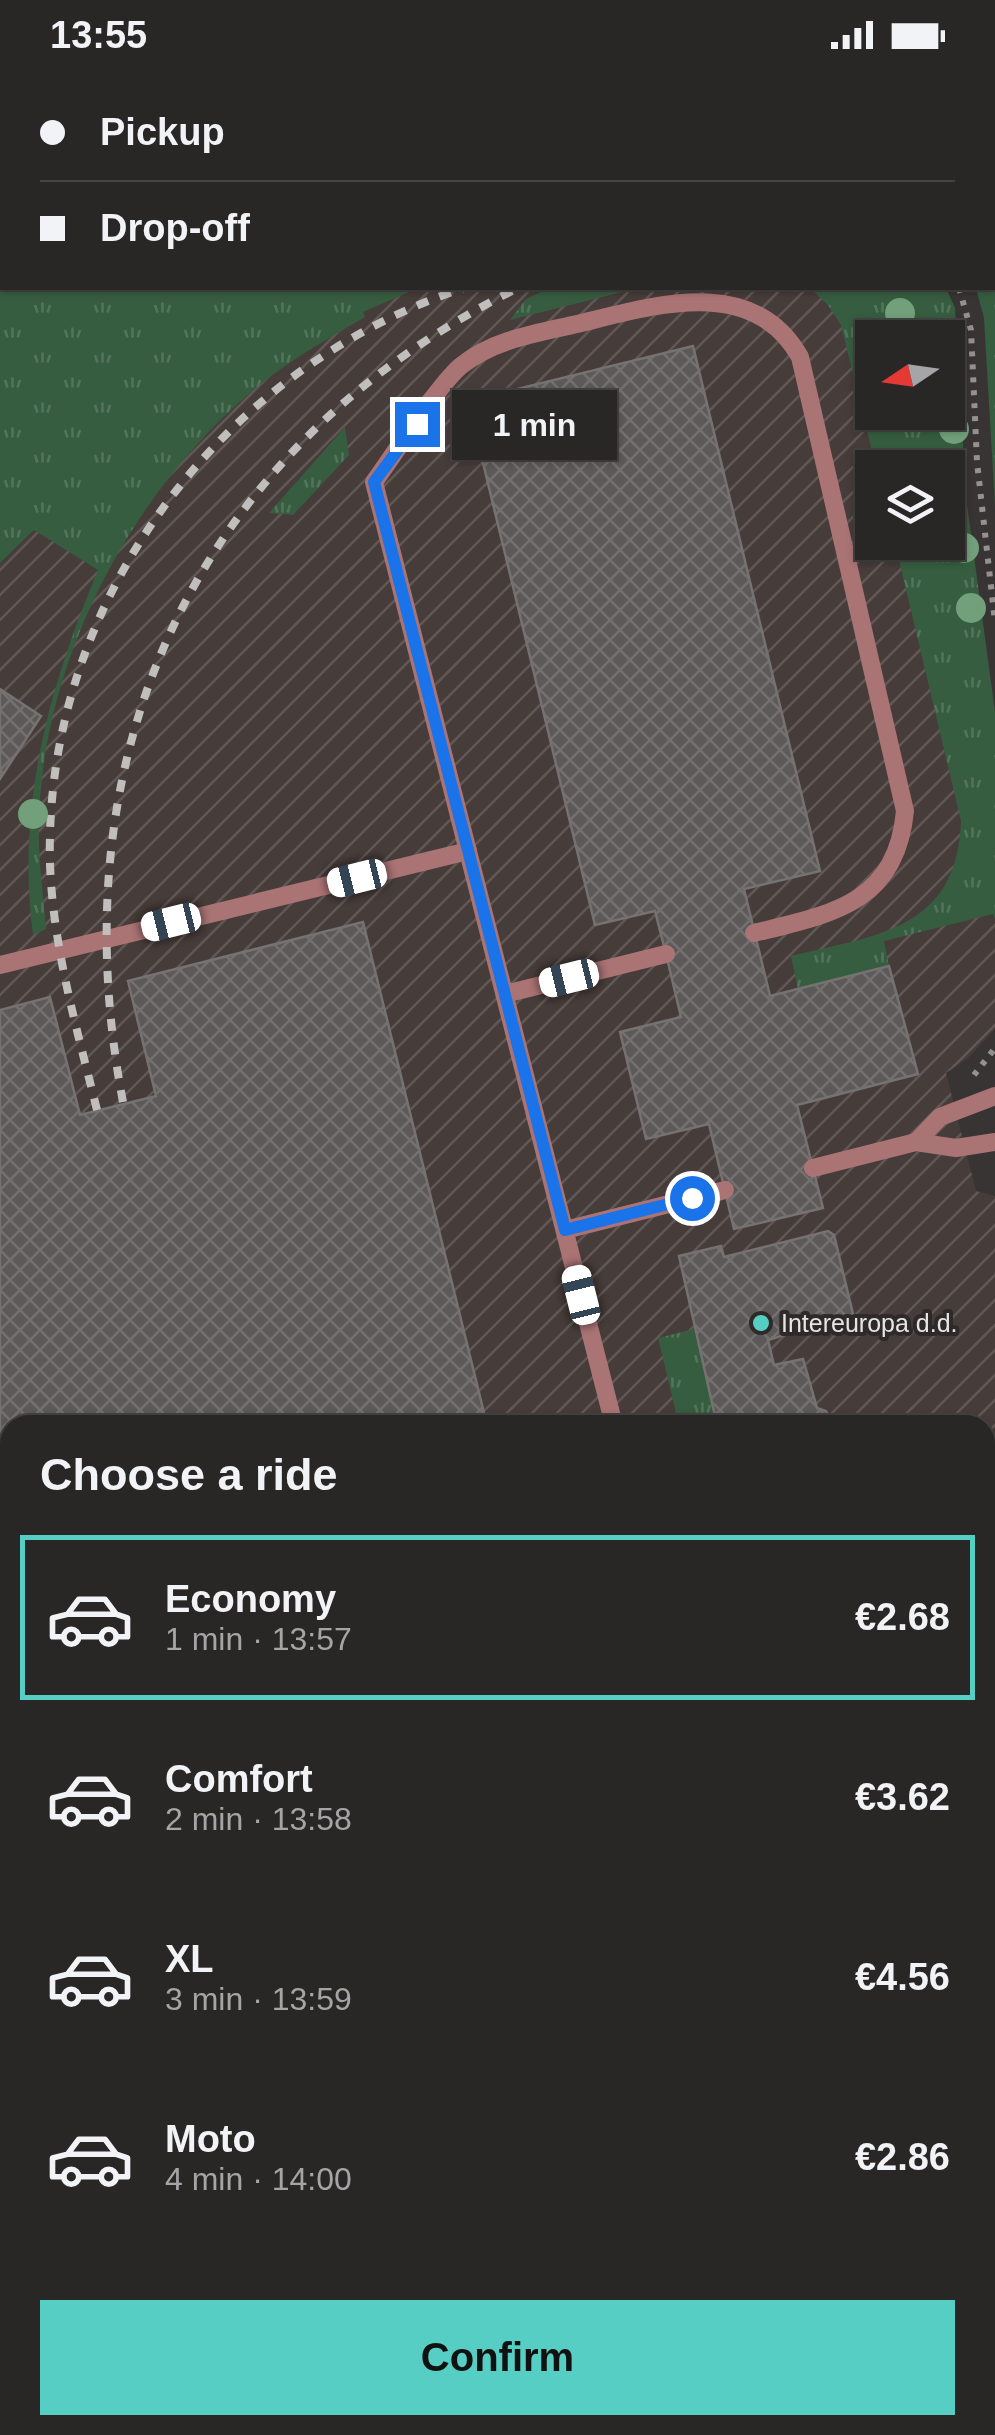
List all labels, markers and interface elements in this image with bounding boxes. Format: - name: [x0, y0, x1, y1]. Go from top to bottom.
- text: 13:55: [50, 14, 147, 56]
- text: Pickup: [100, 111, 225, 153]
- text: Drop-off: [100, 207, 250, 249]
- north arrow: [855, 320, 965, 430]
- map controls: [855, 320, 965, 560]
- callout: 1 min: [452, 389, 617, 459]
- route end: [395, 402, 440, 447]
- text: 1 min: [493, 407, 576, 443]
- button: layers: [855, 450, 965, 560]
- car: [324, 856, 390, 900]
- car: [138, 900, 204, 944]
- car: [536, 956, 602, 1000]
- route start: [670, 1176, 715, 1221]
- car: [559, 1262, 603, 1328]
- place label: Intereuropa d.d.: [781, 1309, 958, 1337]
- marker: Intereuropa d.d.: [750, 1312, 772, 1334]
- text: Choose a ride: [40, 1449, 338, 1500]
- icon: car: [45, 1573, 135, 1663]
- text: Economy: [165, 1578, 336, 1620]
- text: €2.68: [855, 1596, 950, 1638]
- text: 1 min · 13:57: [165, 1621, 352, 1657]
- icon: car: [45, 1753, 135, 1843]
- text: Comfort: [165, 1758, 313, 1800]
- text: €3.62: [855, 1776, 950, 1818]
- text: 2 min · 13:58: [165, 1801, 352, 1837]
- icon: car: [45, 1933, 135, 2023]
- text: XL: [165, 1938, 214, 1980]
- text: €4.56: [855, 1956, 950, 1998]
- text: 3 min · 13:59: [165, 1981, 352, 2017]
- icon: car: [45, 2113, 135, 2203]
- text: Moto: [165, 2118, 256, 2160]
- text: €2.86: [855, 2136, 950, 2178]
- text: 4 min · 14:00: [165, 2161, 352, 2197]
- button: Confirm: [40, 2300, 955, 2415]

